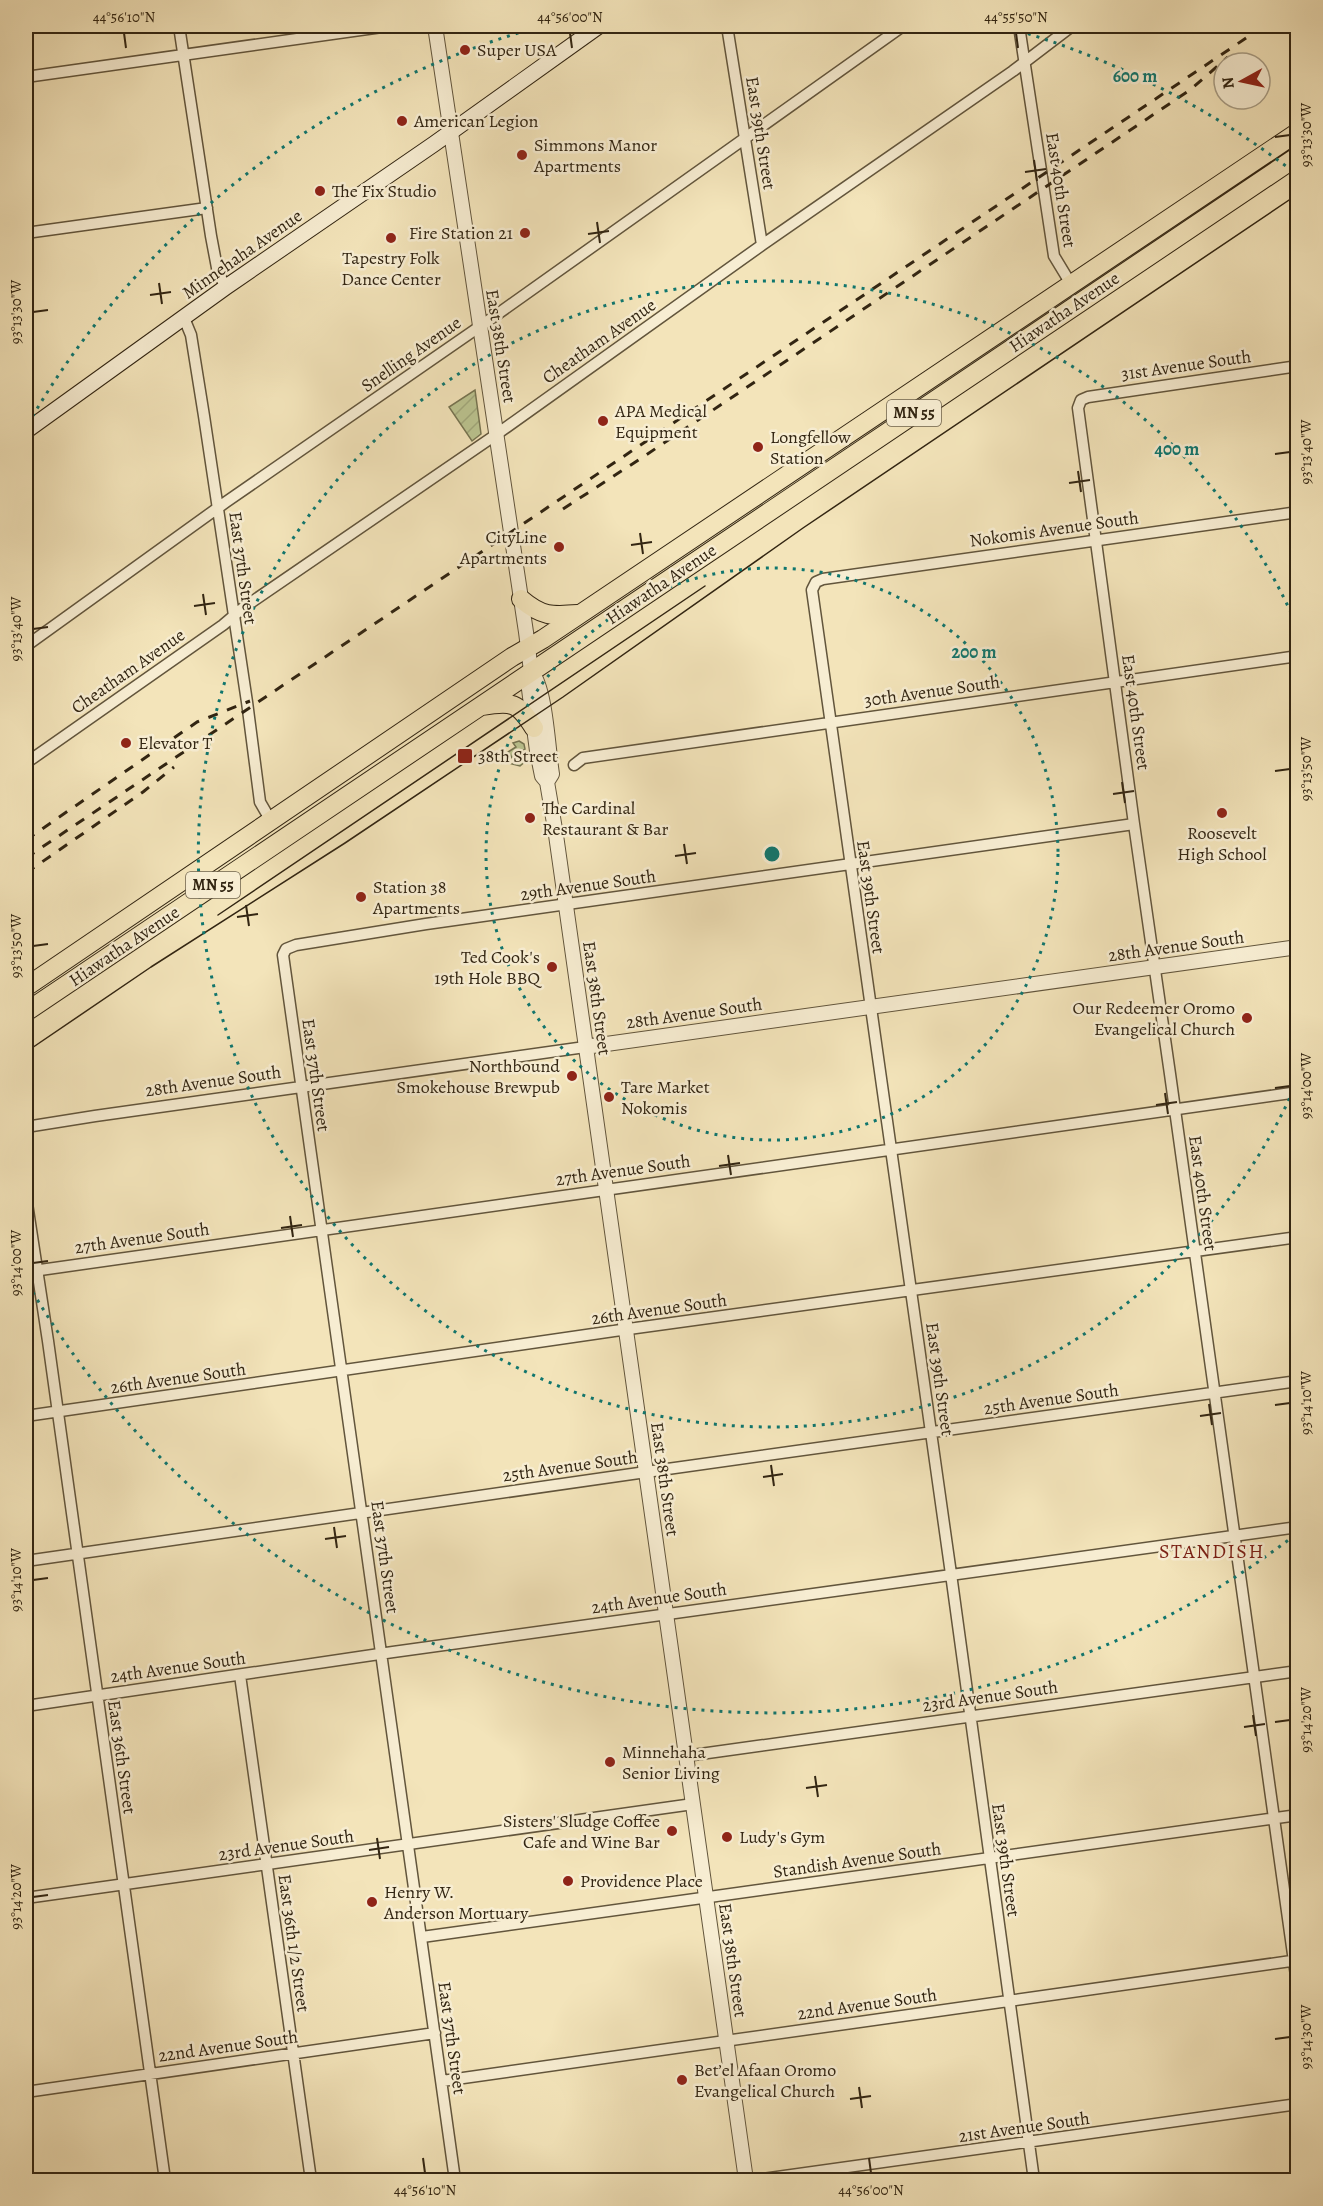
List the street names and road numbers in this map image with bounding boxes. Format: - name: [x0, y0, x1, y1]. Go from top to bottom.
- street label: East 39th Street: [740, 75, 782, 191]
- street label: East 40th Street: [1040, 131, 1082, 249]
- street label: Minnehaha Avenue: [177, 204, 307, 304]
- street label: Hiawatha Avenue: [1004, 266, 1124, 358]
- street label: East 38th Street: [480, 287, 522, 405]
- street label: Cheatham Avenue: [537, 293, 661, 389]
- street label: Snelling Avenue: [356, 311, 466, 397]
- street label: 31st Avenue South: [1119, 344, 1253, 386]
- road number: MN 55: [887, 400, 941, 426]
- street label: Nokomis Avenue South: [968, 505, 1140, 553]
- street label: East 37th Street: [223, 510, 263, 626]
- street label: Hiawatha Avenue: [601, 538, 721, 630]
- street label: Cheatham Avenue: [66, 623, 190, 719]
- street label: East 40th Street: [1116, 653, 1156, 771]
- street label: 30th Avenue South: [863, 670, 1002, 712]
- street label: East 39th Street: [851, 839, 891, 955]
- street label: 29th Avenue South: [519, 864, 658, 906]
- road number: MN 55: [186, 872, 240, 898]
- street label: Hiawatha Avenue: [64, 900, 184, 992]
- street label: 28th Avenue South: [1106, 925, 1246, 967]
- street label: East 38th Street: [577, 939, 617, 1057]
- street label: 28th Avenue South: [624, 992, 764, 1034]
- street label: East 37th Street: [296, 1017, 336, 1133]
- street label: 28th Avenue South: [143, 1060, 283, 1102]
- street label: East 40th Street: [1183, 1134, 1223, 1252]
- street label: 27th Avenue South: [554, 1149, 692, 1191]
- street label: 27th Avenue South: [73, 1217, 211, 1259]
- street label: 26th Avenue South: [590, 1288, 729, 1330]
- street label: East 39th Street: [920, 1321, 960, 1437]
- street label: 26th Avenue South: [109, 1357, 248, 1399]
- street label: 25th Avenue South: [982, 1378, 1120, 1420]
- street label: East 38th Street: [645, 1420, 685, 1538]
- street label: 25th Avenue South: [501, 1445, 639, 1487]
- street label: East 37th Street: [365, 1499, 405, 1615]
- street label: 24th Avenue South: [590, 1577, 729, 1619]
- street label: 24th Avenue South: [109, 1646, 248, 1688]
- street label: 23rd Avenue South: [921, 1675, 1060, 1717]
- street label: East 36th Street: [102, 1699, 142, 1815]
- street label: East 39th Street: [986, 1802, 1026, 1918]
- street label: 23rd Avenue South: [217, 1824, 356, 1866]
- street label: Standish Avenue South: [771, 1836, 943, 1884]
- street label: East 36th 1/2 Street: [272, 1873, 316, 2013]
- street label: East 38th Street: [713, 1901, 753, 2019]
- street label: East 37th Street: [432, 1980, 472, 2096]
- street label: 22nd Avenue South: [796, 1982, 939, 2026]
- street label: 22nd Avenue South: [157, 2024, 300, 2068]
- street label: 21st Avenue South: [957, 2106, 1091, 2148]

